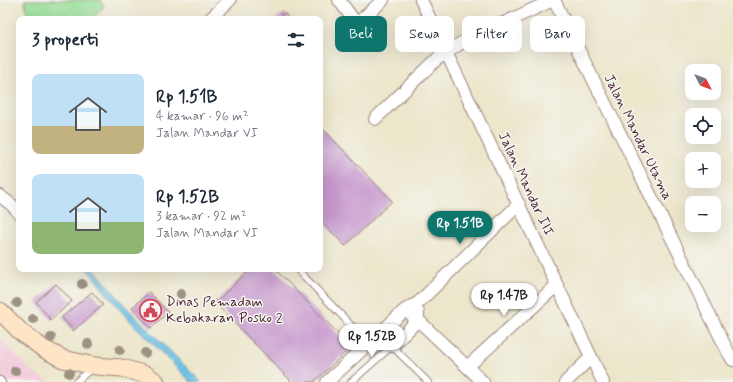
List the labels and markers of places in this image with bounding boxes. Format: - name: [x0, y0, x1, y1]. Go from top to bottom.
- pin: Rp 1.51B: [419, 211, 501, 245]
- pin: Rp 1.47B: [463, 283, 545, 317]
- place label: Dinas Pemadam Kebakaran Posko 2: [166, 293, 283, 327]
- public building icon: Dinas Pemadam Kebakaran Posko 2: [137, 297, 163, 323]
- pin: Rp 1.52B: [331, 324, 413, 358]

